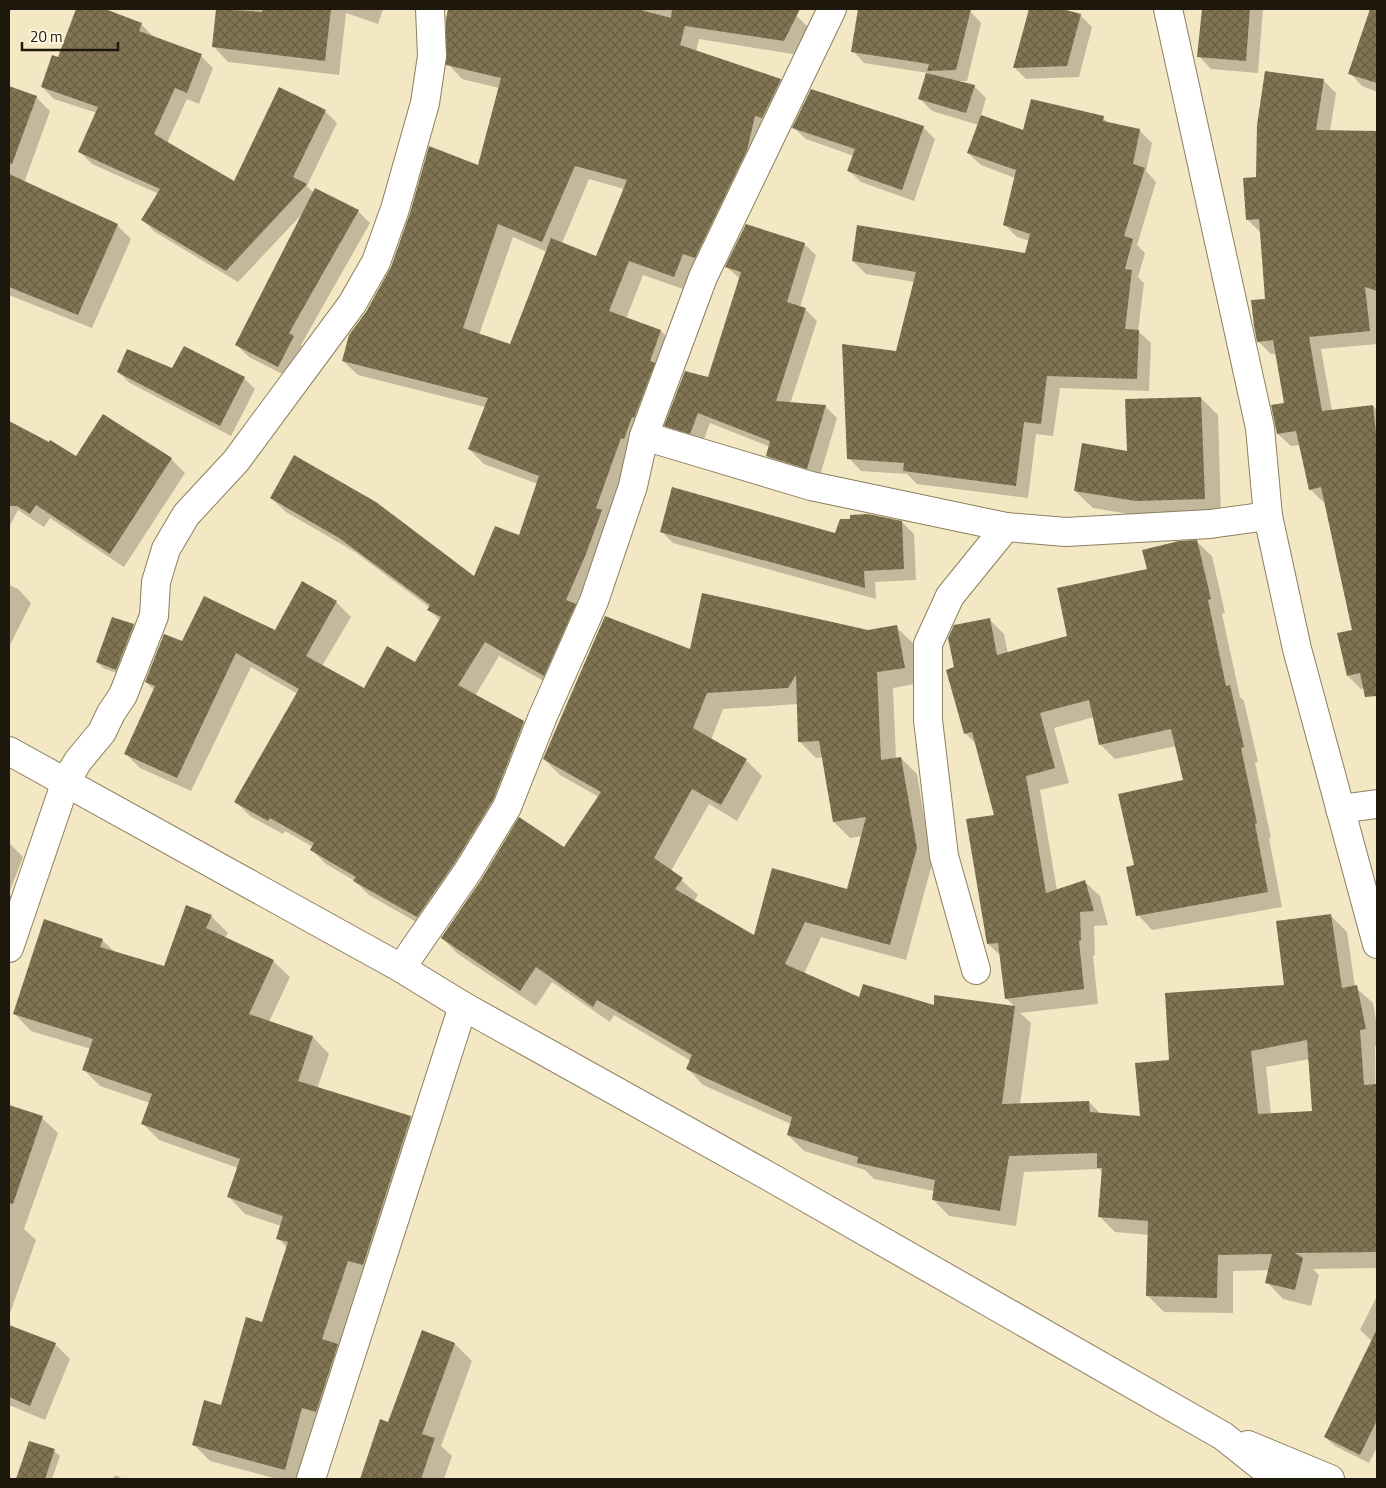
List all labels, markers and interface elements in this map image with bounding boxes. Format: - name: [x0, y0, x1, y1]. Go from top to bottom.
- scale bar: [22, 20, 119, 52]
- text: 20 m: [30, 25, 63, 48]

